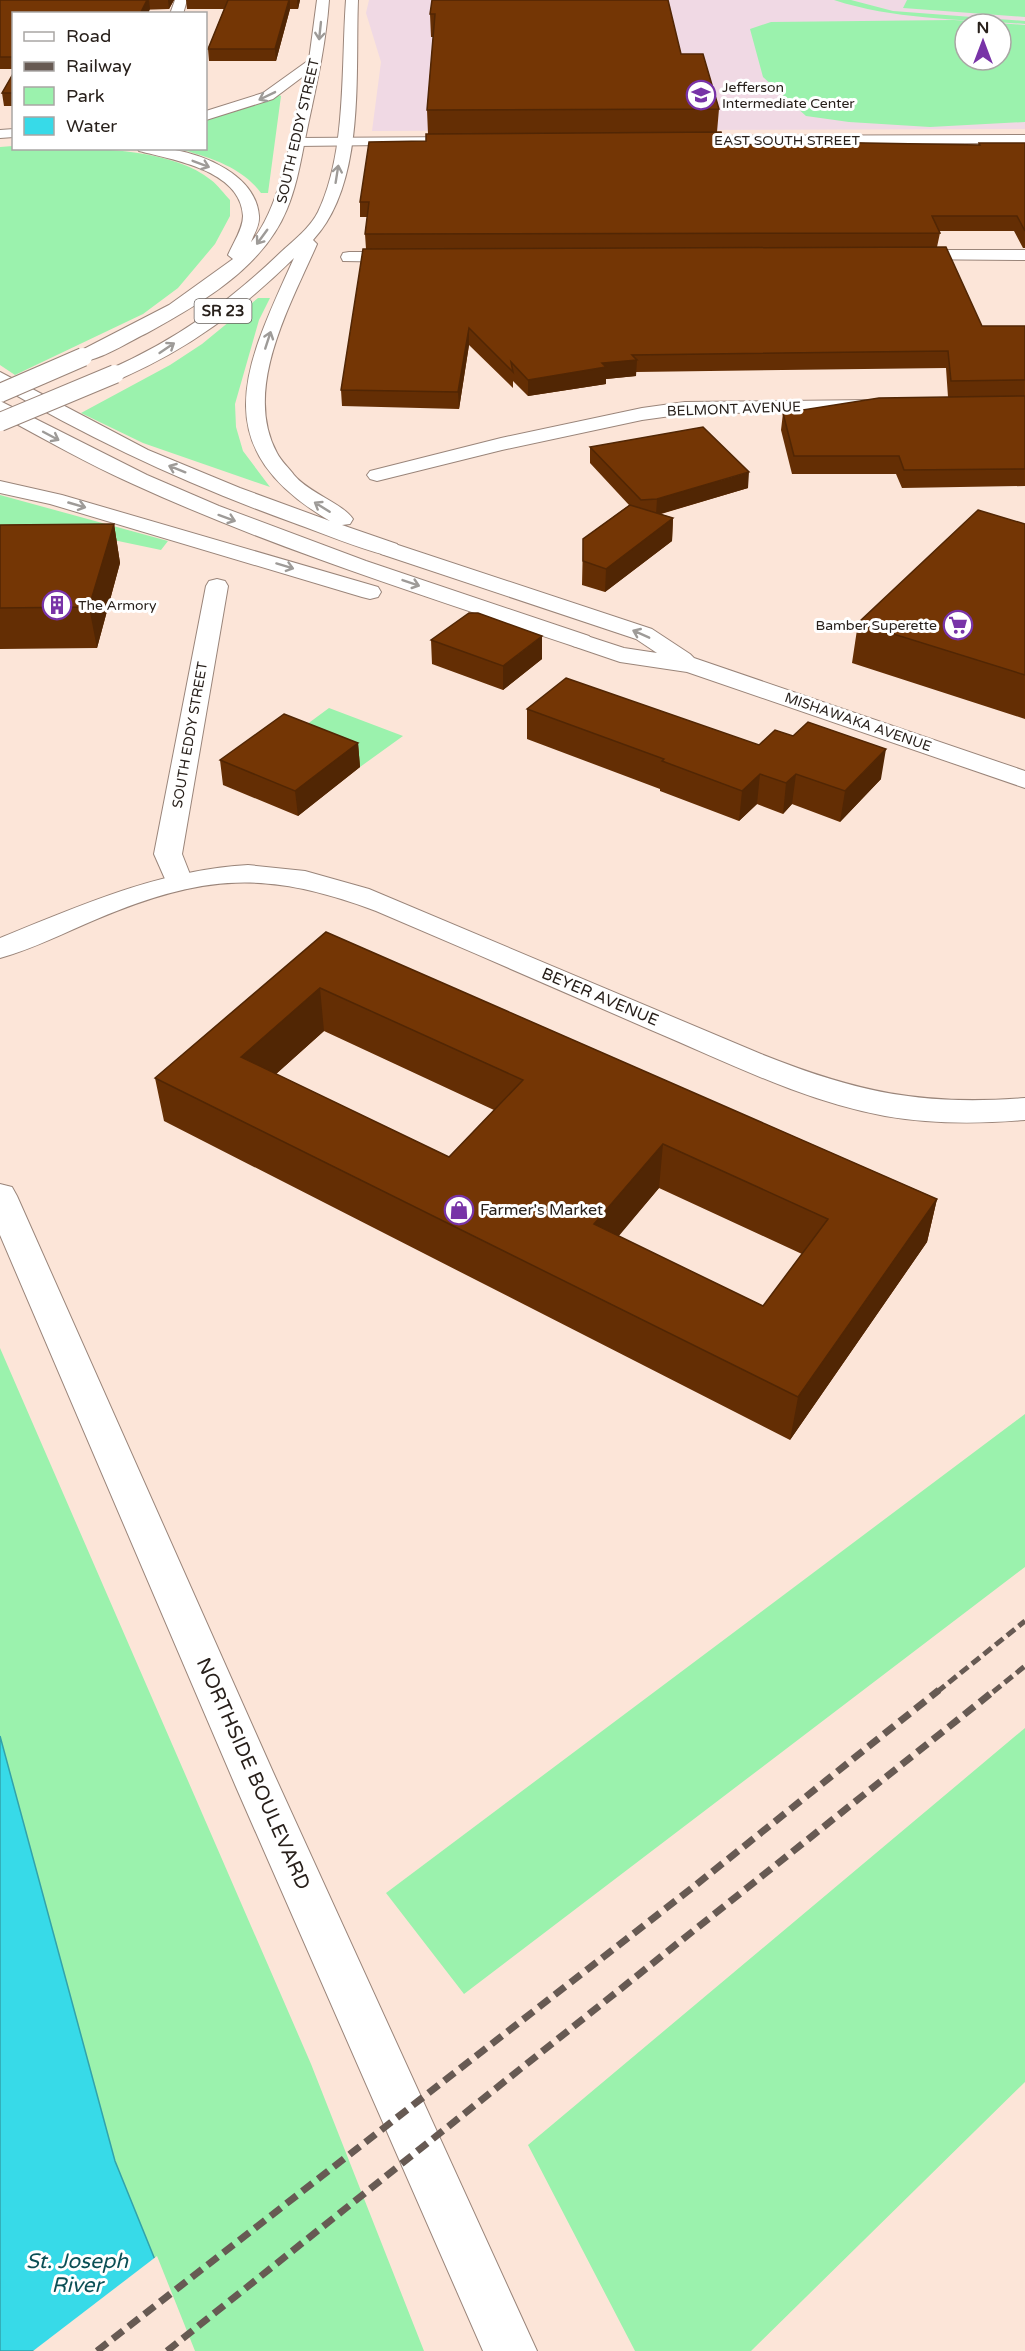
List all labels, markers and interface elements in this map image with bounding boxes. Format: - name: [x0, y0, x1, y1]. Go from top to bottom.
- legend: [12, 12, 207, 150]
- north arrow: [953, 12, 1013, 72]
- text: N: [977, 18, 989, 38]
- one-way arrow: [314, 21, 325, 41]
- text: Road: [66, 25, 111, 47]
- text: Railway: [66, 55, 132, 77]
- street label: SOUTH EDDY STREET: [273, 56, 323, 205]
- school or university icon: Jefferson Intermediate Center: [685, 79, 717, 111]
- place label: Jefferson Intermediate Center: [722, 79, 855, 112]
- text: Park: [66, 85, 105, 107]
- one-way arrow: [258, 90, 276, 102]
- text: Water: [66, 115, 117, 137]
- street label: EAST SOUTH STREET: [714, 132, 860, 149]
- one-way arrow: [191, 159, 209, 170]
- one-way arrow: [332, 164, 343, 184]
- one-way arrow: [256, 229, 268, 245]
- road number: SR 23: [194, 299, 252, 323]
- one-way arrow: [263, 331, 274, 350]
- one-way arrow: [158, 342, 174, 354]
- street label: BELMONT AVENUE: [667, 398, 801, 420]
- one-way arrow: [41, 431, 59, 442]
- one-way arrow: [169, 463, 187, 474]
- one-way arrow: [67, 500, 86, 512]
- one-way arrow: [314, 500, 331, 512]
- one-way arrow: [218, 513, 236, 524]
- one-way arrow: [275, 561, 294, 572]
- one-way arrow: [401, 579, 420, 590]
- building icon: The Armory: [41, 589, 73, 621]
- place label: The Armory: [78, 597, 157, 614]
- supermarket icon: Bamber Superette: [942, 609, 974, 641]
- place label: Bamber Superette: [815, 617, 937, 634]
- one-way arrow: [633, 628, 651, 640]
- street label: SOUTH EDDY STREET: [169, 660, 211, 810]
- street label: MISHAWAKA AVENUE: [782, 689, 934, 755]
- street label: BEYER AVENUE: [539, 963, 661, 1031]
- shop icon: Farmer's Market: [443, 1194, 475, 1226]
- place label: Farmer's Market: [480, 1200, 603, 1220]
- street label: NORTHSIDE BOULEVARD: [191, 1654, 315, 1894]
- water label: St. Joseph River: [26, 2249, 129, 2298]

